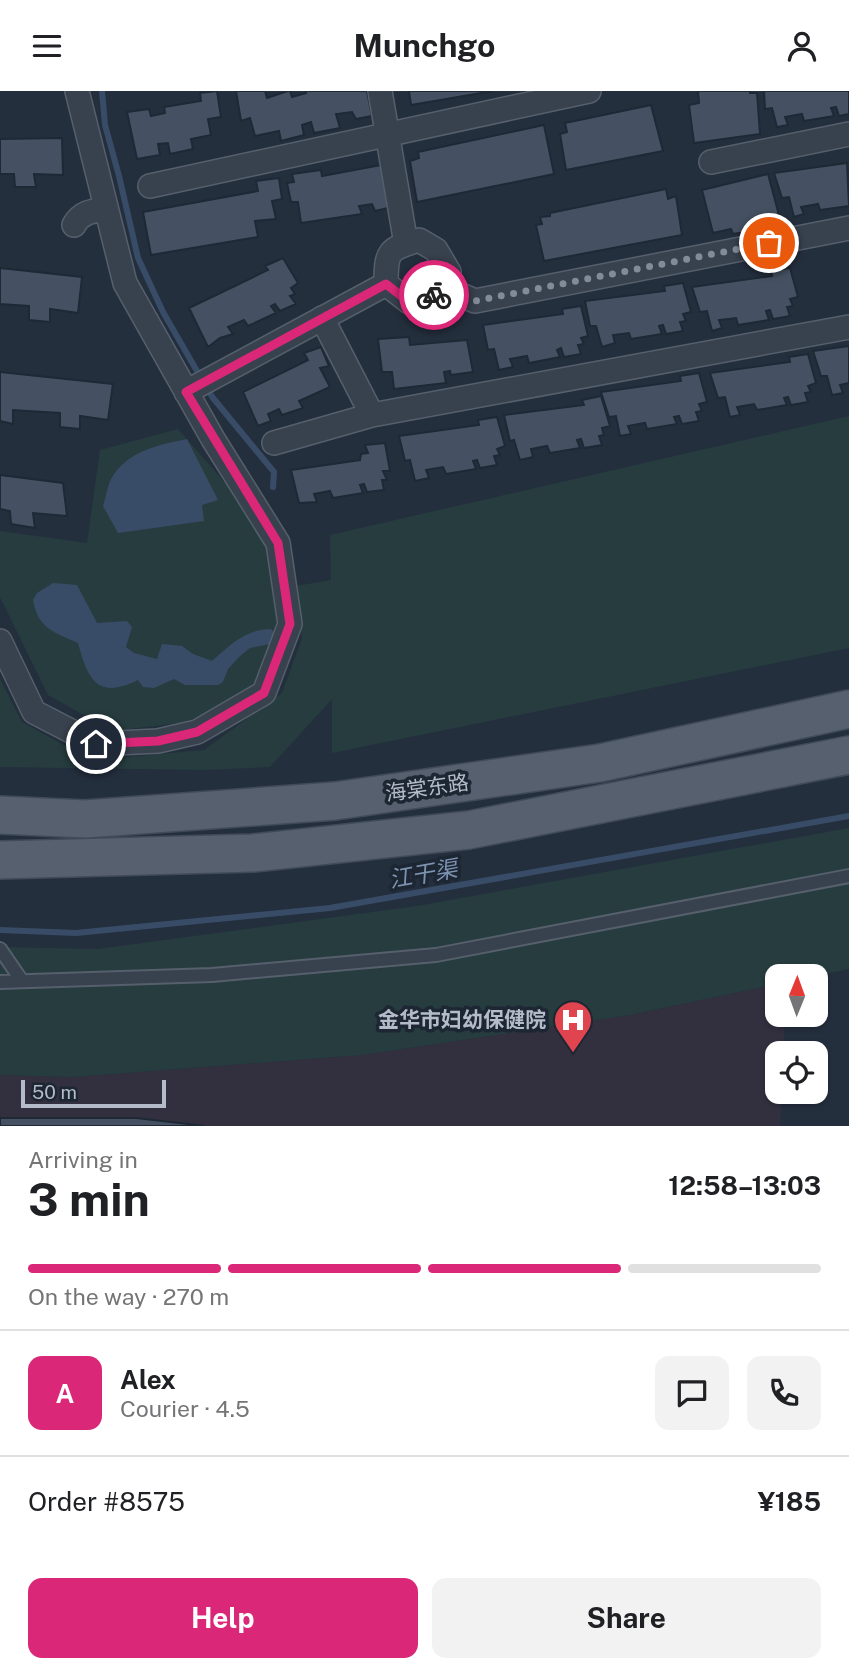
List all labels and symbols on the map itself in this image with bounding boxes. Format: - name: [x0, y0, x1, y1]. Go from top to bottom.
- pin: [739, 213, 799, 273]
- courier: [399, 260, 469, 330]
- pin: [66, 714, 126, 774]
- street label: 海棠东路: [384, 769, 470, 806]
- water label: 江干渠: [387, 854, 462, 893]
- north arrow: [765, 964, 828, 1027]
- hospital icon: 金华市妇幼保健院: [552, 999, 594, 1054]
- place label: 金华市妇幼保健院: [378, 1007, 546, 1032]
- scale bar: [21, 1077, 166, 1109]

